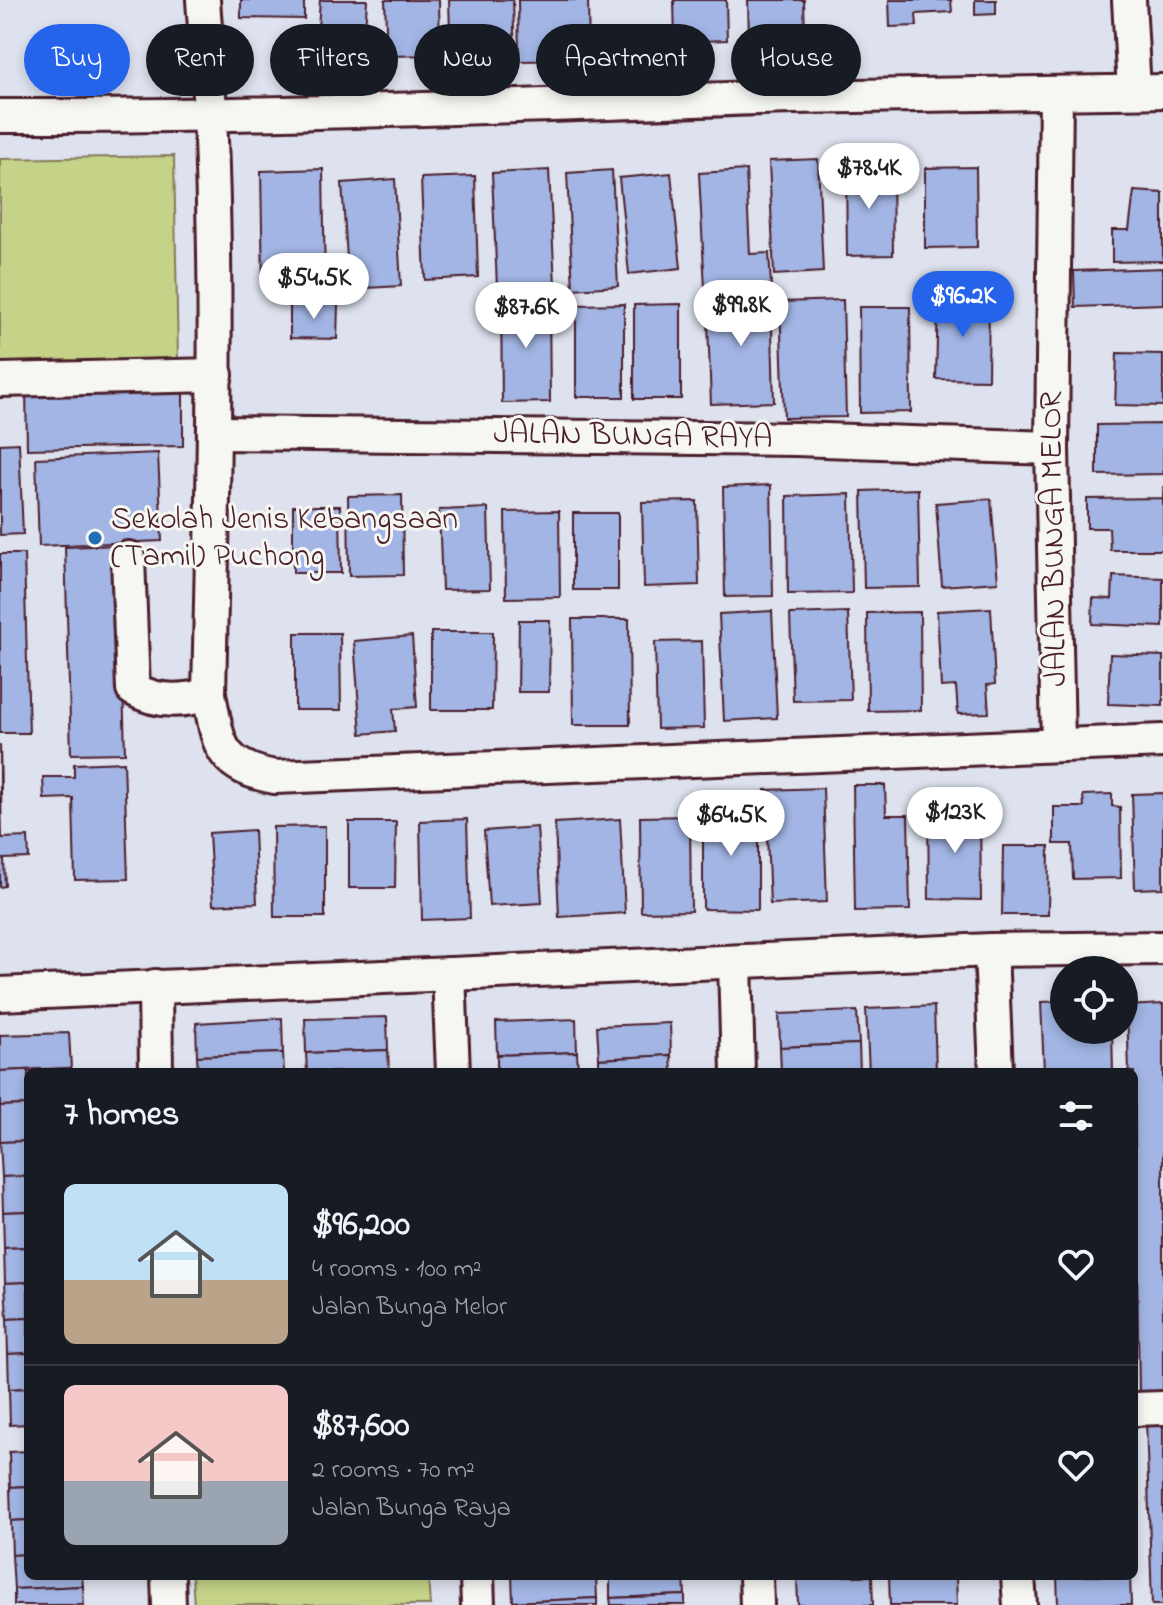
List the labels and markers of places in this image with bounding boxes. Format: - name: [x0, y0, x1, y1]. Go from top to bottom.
- pin: $78.4K: [804, 143, 934, 211]
- pin: $54.5K: [249, 253, 379, 321]
- pin: $96.2K: [898, 271, 1028, 339]
- pin: $99.8K: [676, 280, 806, 348]
- pin: $87.6K: [461, 282, 591, 350]
- place label: Sekolah Jenis Kebangsaan (Tamil) Puchong: [111, 497, 458, 581]
- marker: Sekolah Jenis Kebangsaan (Tamil) Puchong: [86, 529, 104, 547]
- pin: $123K: [899, 787, 1011, 855]
- pin: $64.5K: [666, 790, 796, 858]

